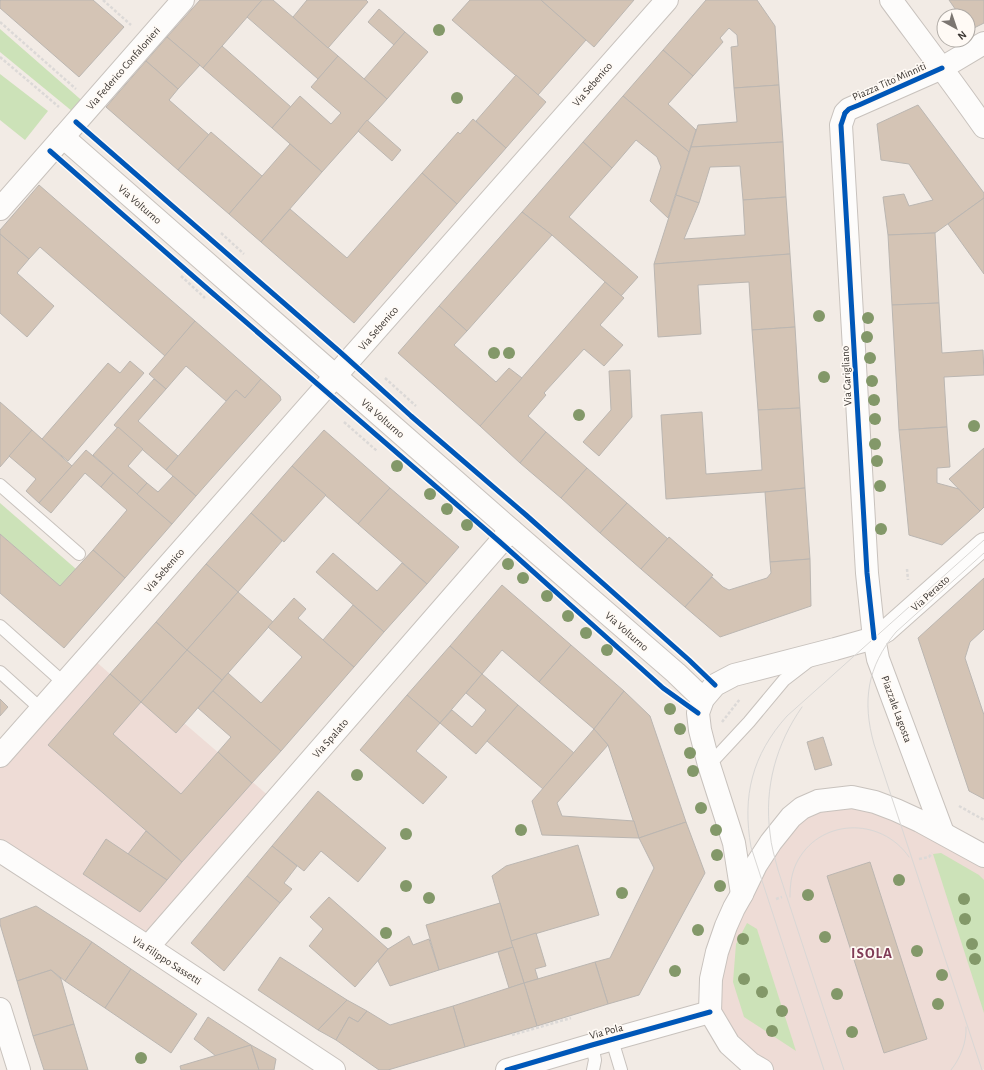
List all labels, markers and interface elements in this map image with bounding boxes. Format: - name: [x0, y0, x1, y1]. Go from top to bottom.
- north arrow: [936, 8, 976, 48]
- street label: Via Federico Confalonieri: [84, 25, 162, 112]
- text: N: [956, 29, 969, 42]
- street label: Via Sebenico: [570, 60, 614, 109]
- street label: Piazza Tito Minniti: [851, 60, 928, 103]
- street label: Via Volturno: [116, 183, 163, 226]
- street label: Via Sebenico: [356, 304, 400, 353]
- street label: Via Garigliano: [839, 346, 854, 406]
- street label: Via Volturno: [359, 397, 406, 440]
- street label: Via Sebenico: [142, 546, 186, 595]
- street label: Via Perasto: [909, 573, 952, 613]
- street label: Via Volturno: [603, 610, 650, 653]
- street label: Piazzale Lagosta: [879, 674, 914, 744]
- street label: Via Spalato: [310, 717, 350, 760]
- street label: Via Filippo Sassetti: [130, 934, 203, 987]
- district label: ISOLA: [851, 946, 893, 961]
- street label: Via Pola: [588, 1022, 624, 1041]

